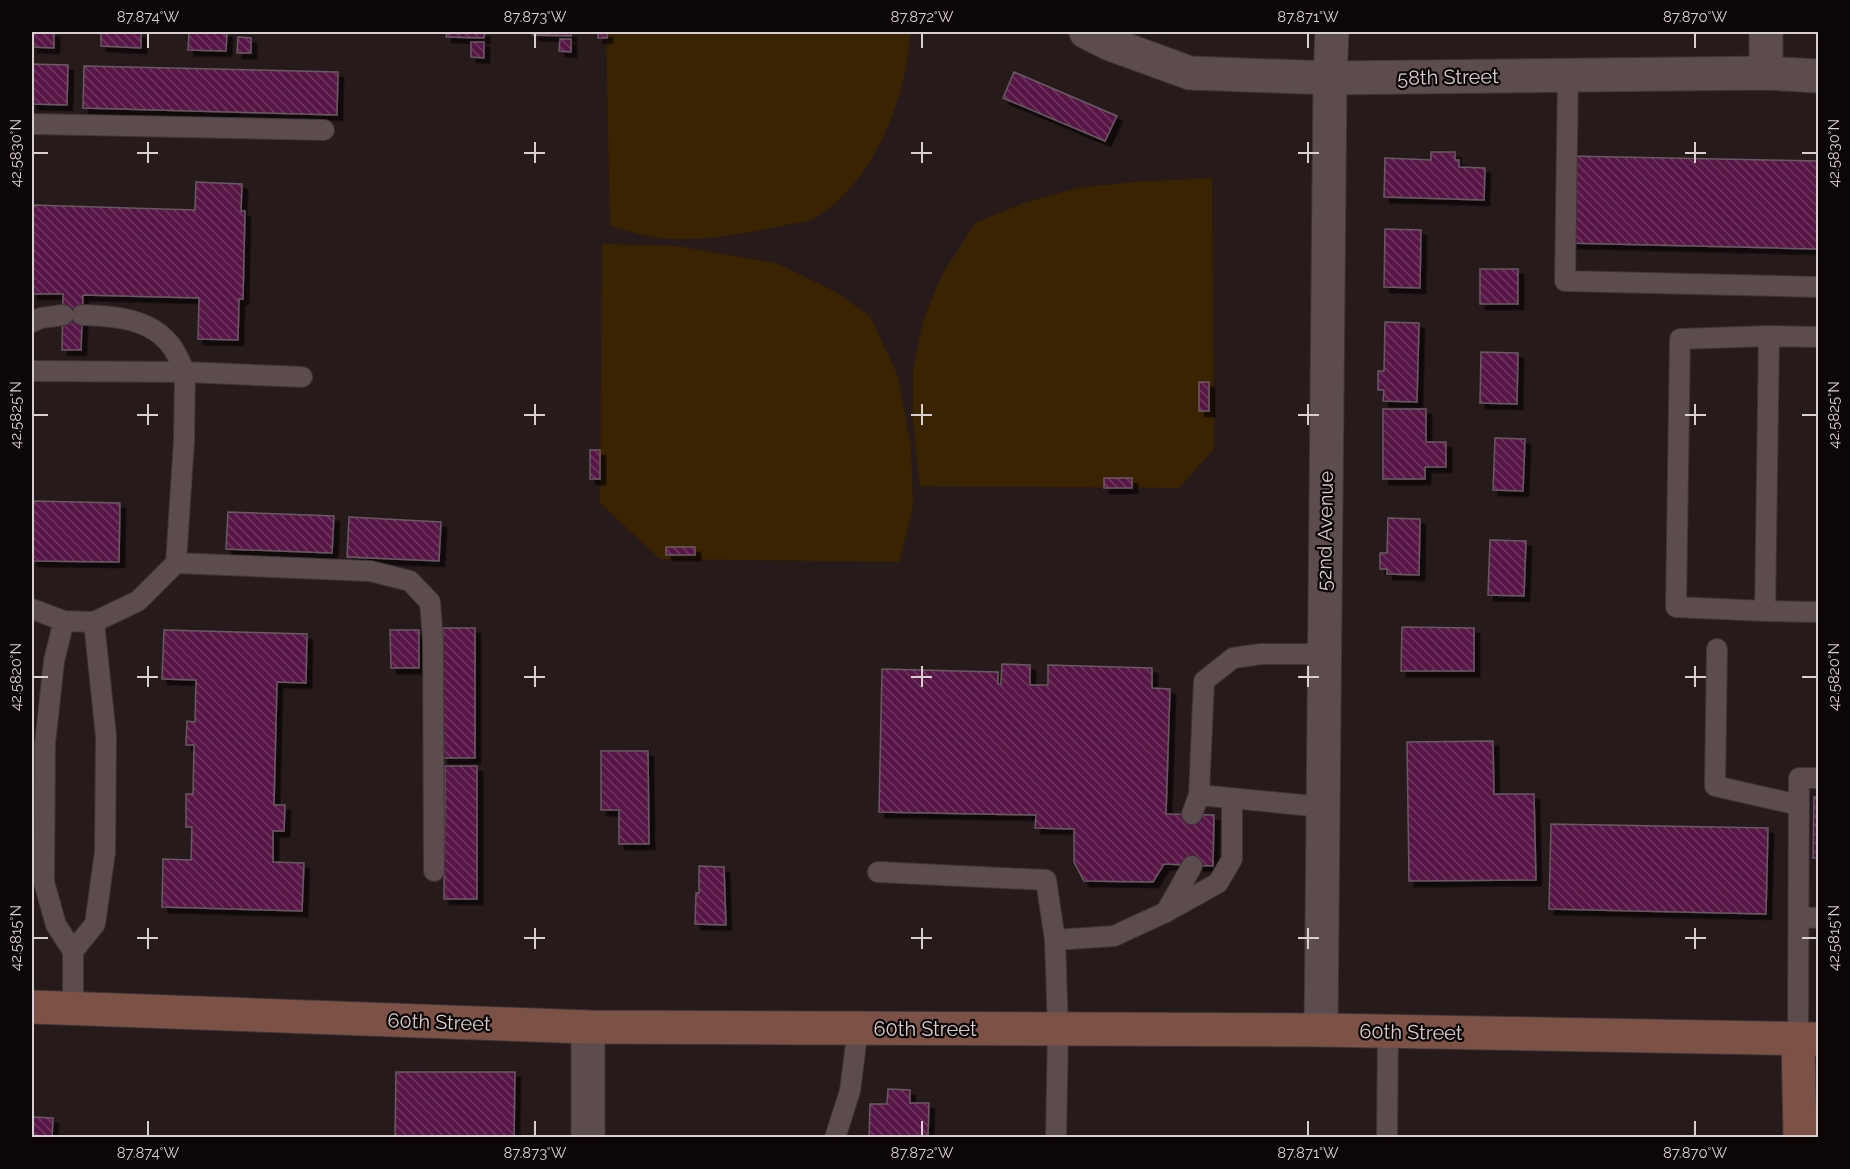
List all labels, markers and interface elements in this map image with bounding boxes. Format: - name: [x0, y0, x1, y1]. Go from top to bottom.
- text: 87.874°W: [117, 8, 180, 26]
- text: 87.873°W: [503, 8, 567, 26]
- text: 87.872°W: [890, 8, 954, 26]
- text: 87.871°W: [1277, 8, 1339, 26]
- text: 87.870°W: [1663, 8, 1727, 26]
- street label: 58th Street: [1397, 64, 1499, 90]
- text: 42.5830°N: [7, 119, 25, 187]
- text: 42.5830°N: [1825, 119, 1843, 187]
- text: 42.5825°N: [7, 381, 25, 449]
- text: 42.5825°N: [1825, 381, 1843, 449]
- street label: 52nd Avenue: [1312, 471, 1338, 591]
- text: 42.5820°N: [7, 643, 25, 711]
- text: 42.5820°N: [1825, 643, 1843, 711]
- text: 42.5815°N: [7, 905, 25, 971]
- text: 42.5815°N: [1825, 905, 1843, 971]
- street label: 60th Street: [387, 1008, 491, 1036]
- street label: 60th Street: [873, 1017, 977, 1041]
- street label: 60th Street: [1359, 1019, 1463, 1045]
- text: 87.874°W: [117, 1144, 180, 1162]
- text: 87.873°W: [503, 1144, 567, 1162]
- text: 87.872°W: [890, 1144, 954, 1162]
- text: 87.871°W: [1277, 1144, 1339, 1162]
- text: 87.870°W: [1663, 1144, 1727, 1162]

